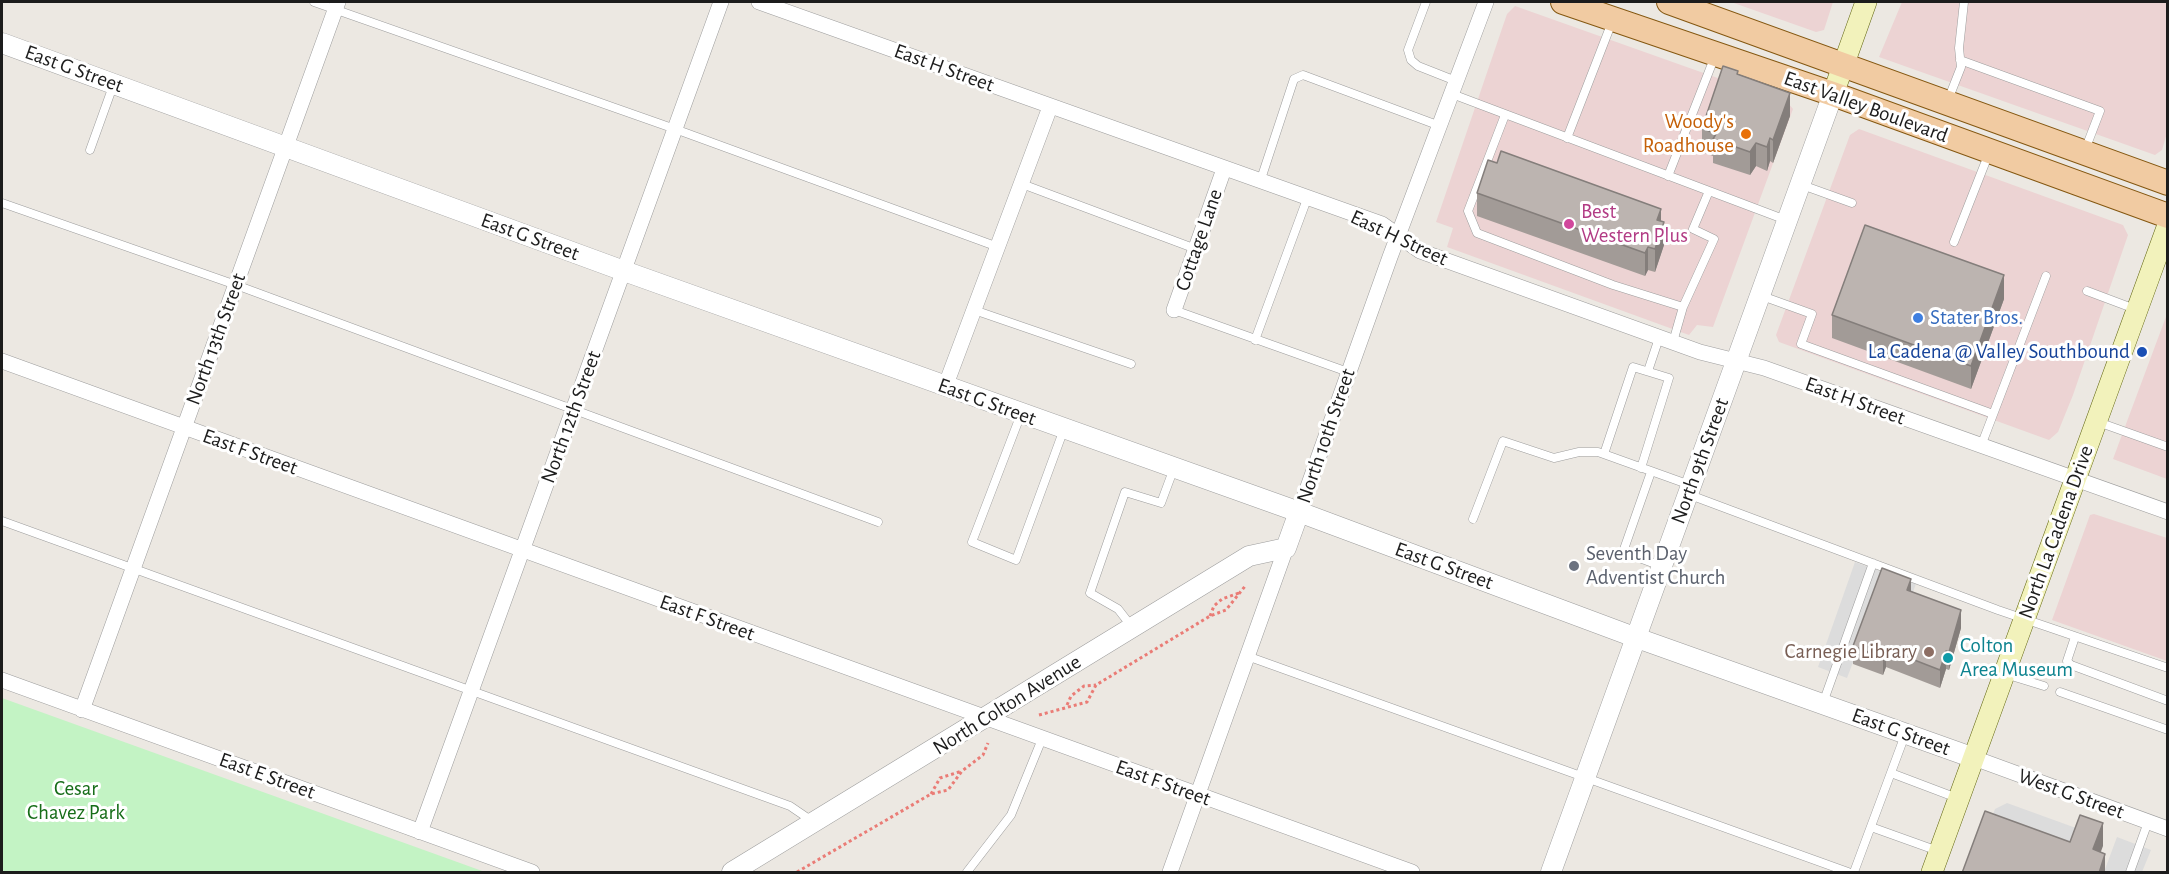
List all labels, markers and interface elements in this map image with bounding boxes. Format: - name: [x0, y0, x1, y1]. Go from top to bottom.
- street label: East H Street: [891, 38, 997, 98]
- street label: East G Street: [21, 40, 127, 98]
- street label: East Valley Boulevard: [1780, 66, 1952, 148]
- place label: Woody's Roadhouse: [1643, 109, 1734, 159]
- marker: Woody's Roadhouse: [1739, 127, 1753, 141]
- street label: Cottage Lane: [1170, 186, 1228, 294]
- place label: Best Western Plus: [1581, 199, 1688, 249]
- street label: East H Street: [1346, 204, 1452, 272]
- street label: East G Street: [477, 208, 583, 266]
- marker: Best Western Plus: [1562, 217, 1576, 231]
- street label: North 13th Street: [181, 270, 251, 408]
- place label: Stater Bros.: [1930, 305, 2023, 331]
- marker: Stater Bros.: [1911, 311, 1925, 325]
- place label: La Cadena @ Valley Southbound: [1868, 339, 2130, 365]
- marker: La Cadena @ Valley Southbound: [2135, 345, 2149, 359]
- street label: North 12th Street: [535, 347, 607, 487]
- street label: North 10th Street: [1291, 365, 1361, 507]
- street label: East H Street: [1802, 371, 1908, 431]
- street label: East G Street: [934, 373, 1040, 431]
- street label: North 9th Street: [1666, 395, 1734, 527]
- street label: East F Street: [199, 423, 301, 481]
- street label: North La Cadena Drive: [2013, 442, 2099, 622]
- street label: East G Street: [1391, 537, 1497, 595]
- place label: Seventh Day Adventist Church: [1586, 541, 1726, 591]
- marker: Seventh Day Adventist Church: [1567, 559, 1581, 573]
- street label: East F Street: [656, 589, 758, 647]
- place label: Colton Area Museum: [1960, 633, 2073, 683]
- place label: Carnegie Library: [1785, 639, 1917, 665]
- marker: Carnegie Library: [1922, 645, 1936, 659]
- street label: North Colton Avenue: [928, 649, 1086, 761]
- marker: Colton Area Museum: [1941, 651, 1955, 665]
- street label: East G Street: [1848, 703, 1954, 761]
- street label: East E Street: [216, 747, 318, 805]
- street label: East F Street: [1112, 754, 1214, 812]
- street label: West G Street: [2015, 763, 2127, 825]
- park label: Cesar Chavez Park: [27, 776, 125, 826]

